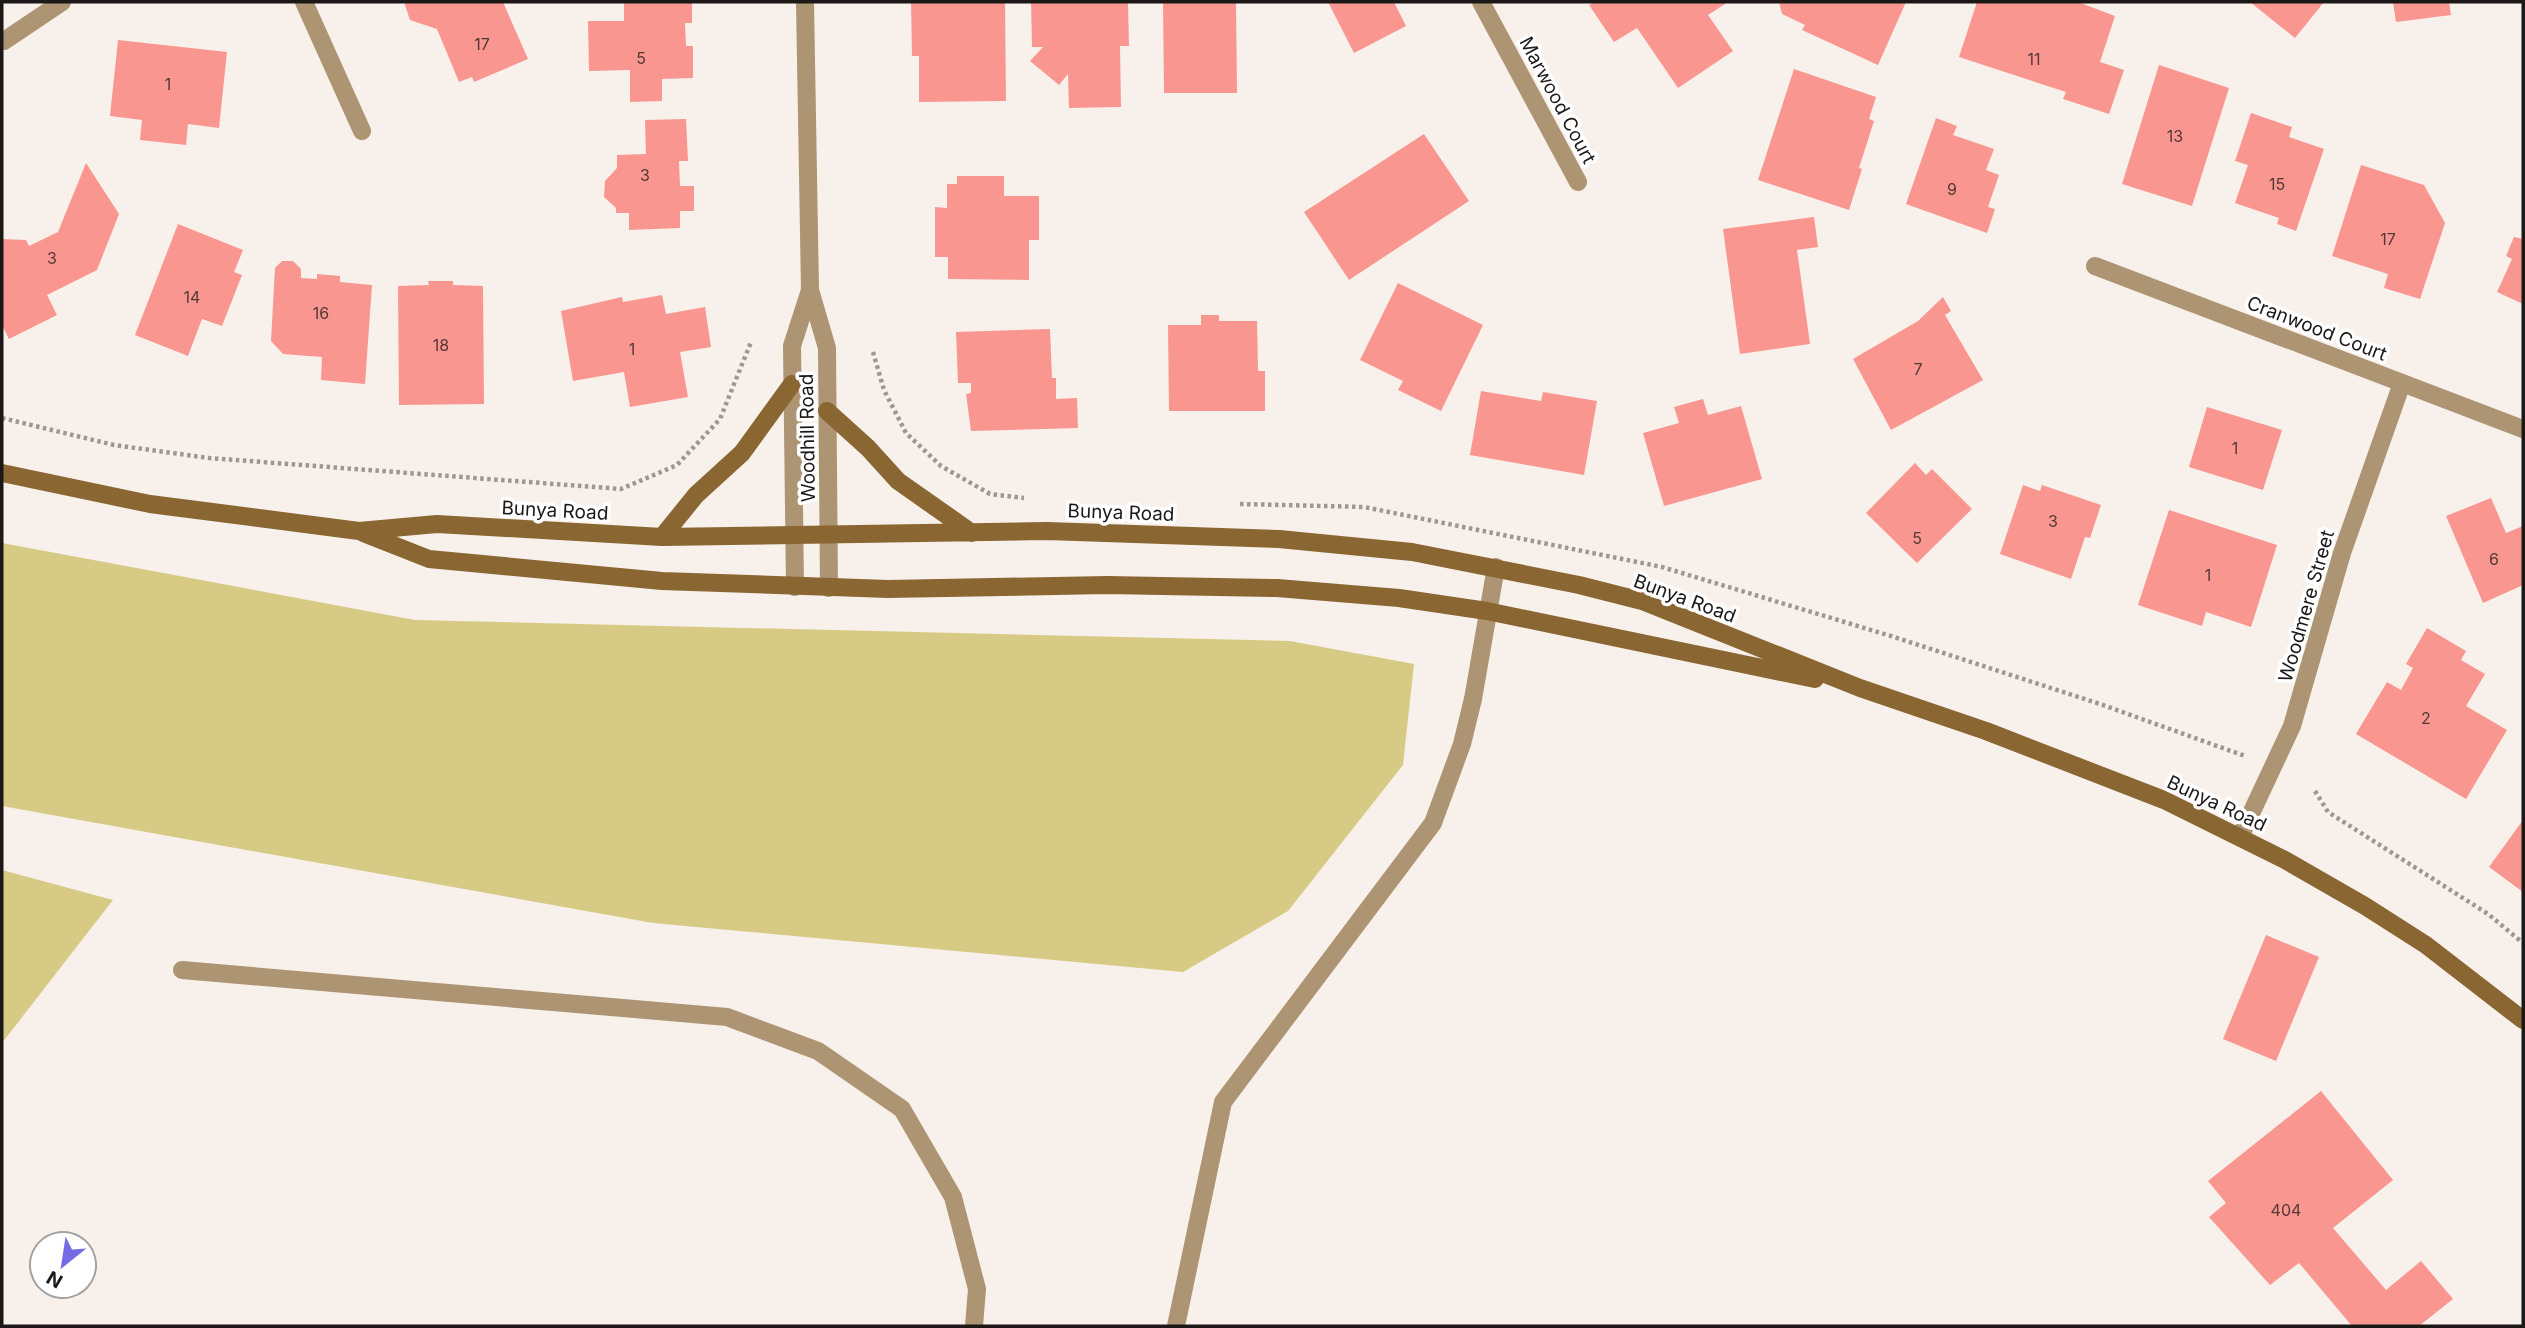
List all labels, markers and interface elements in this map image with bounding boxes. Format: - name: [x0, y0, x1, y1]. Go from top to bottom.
- street label: Marwood Court: [1514, 33, 1601, 168]
- house number: 17: [474, 34, 490, 54]
- house number: 5: [636, 48, 646, 68]
- house number: 11: [2027, 49, 2041, 69]
- house number: 1: [165, 74, 171, 94]
- house number: 13: [2167, 126, 2183, 146]
- house number: 3: [640, 165, 650, 185]
- house number: 15: [2269, 174, 2285, 194]
- house number: 9: [1947, 179, 1957, 199]
- house number: 17: [2380, 229, 2396, 249]
- house number: 3: [47, 248, 57, 268]
- house number: 14: [184, 287, 200, 307]
- street label: Cranwood Court: [2244, 291, 2390, 366]
- house number: 16: [313, 303, 329, 323]
- house number: 18: [433, 335, 449, 355]
- house number: 1: [629, 339, 635, 359]
- house number: 7: [1913, 359, 1923, 379]
- street label: Woodhill Road: [795, 374, 820, 502]
- house number: 1: [2232, 438, 2238, 458]
- street label: Bunya Road: [501, 496, 609, 525]
- street label: Bunya Road: [1067, 499, 1175, 526]
- house number: 3: [2048, 511, 2058, 531]
- house number: 5: [1912, 528, 1922, 548]
- street label: Woodmere Street: [2274, 528, 2339, 685]
- house number: 6: [2489, 549, 2499, 569]
- house number: 1: [2205, 565, 2211, 585]
- street label: Bunya Road: [1631, 569, 1739, 628]
- house number: 2: [2421, 708, 2431, 728]
- street label: Bunya Road: [2163, 770, 2270, 836]
- house number: 404: [2271, 1200, 2301, 1220]
- north arrow: [28, 1230, 98, 1300]
- text: N: [43, 1266, 67, 1293]

